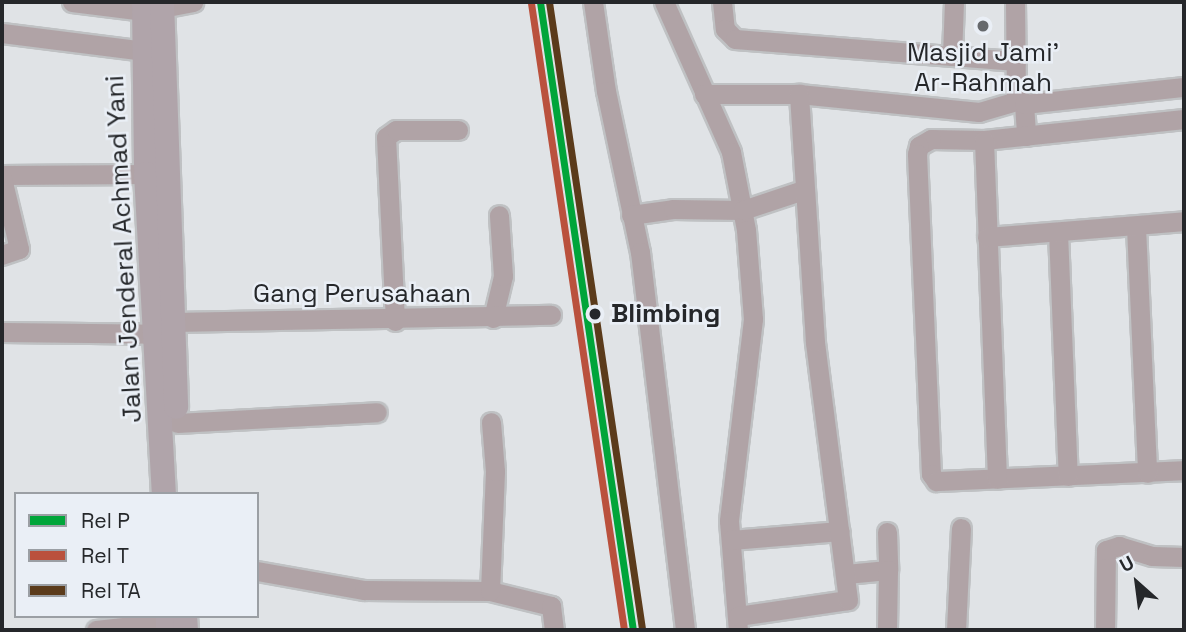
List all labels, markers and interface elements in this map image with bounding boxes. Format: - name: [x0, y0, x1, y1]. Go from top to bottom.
- marker: Masjid Jami' Ar-Rahmah: [975, 18, 991, 34]
- place label: Masjid Jami' Ar-Rahmah: [907, 37, 1059, 98]
- street label: Jalan Jenderal Achmad Yani: [99, 74, 149, 424]
- street label: Gang Perusahaan: [253, 278, 471, 310]
- place label: Blimbing: [611, 298, 720, 330]
- marker: Blimbing: [585, 304, 605, 324]
- legend: [14, 492, 259, 618]
- text: Rel P: [81, 507, 130, 534]
- text: Rel T: [81, 542, 129, 569]
- north arrow: [1102, 548, 1172, 618]
- text: U: [1115, 550, 1138, 578]
- text: Rel TA: [81, 577, 141, 604]

